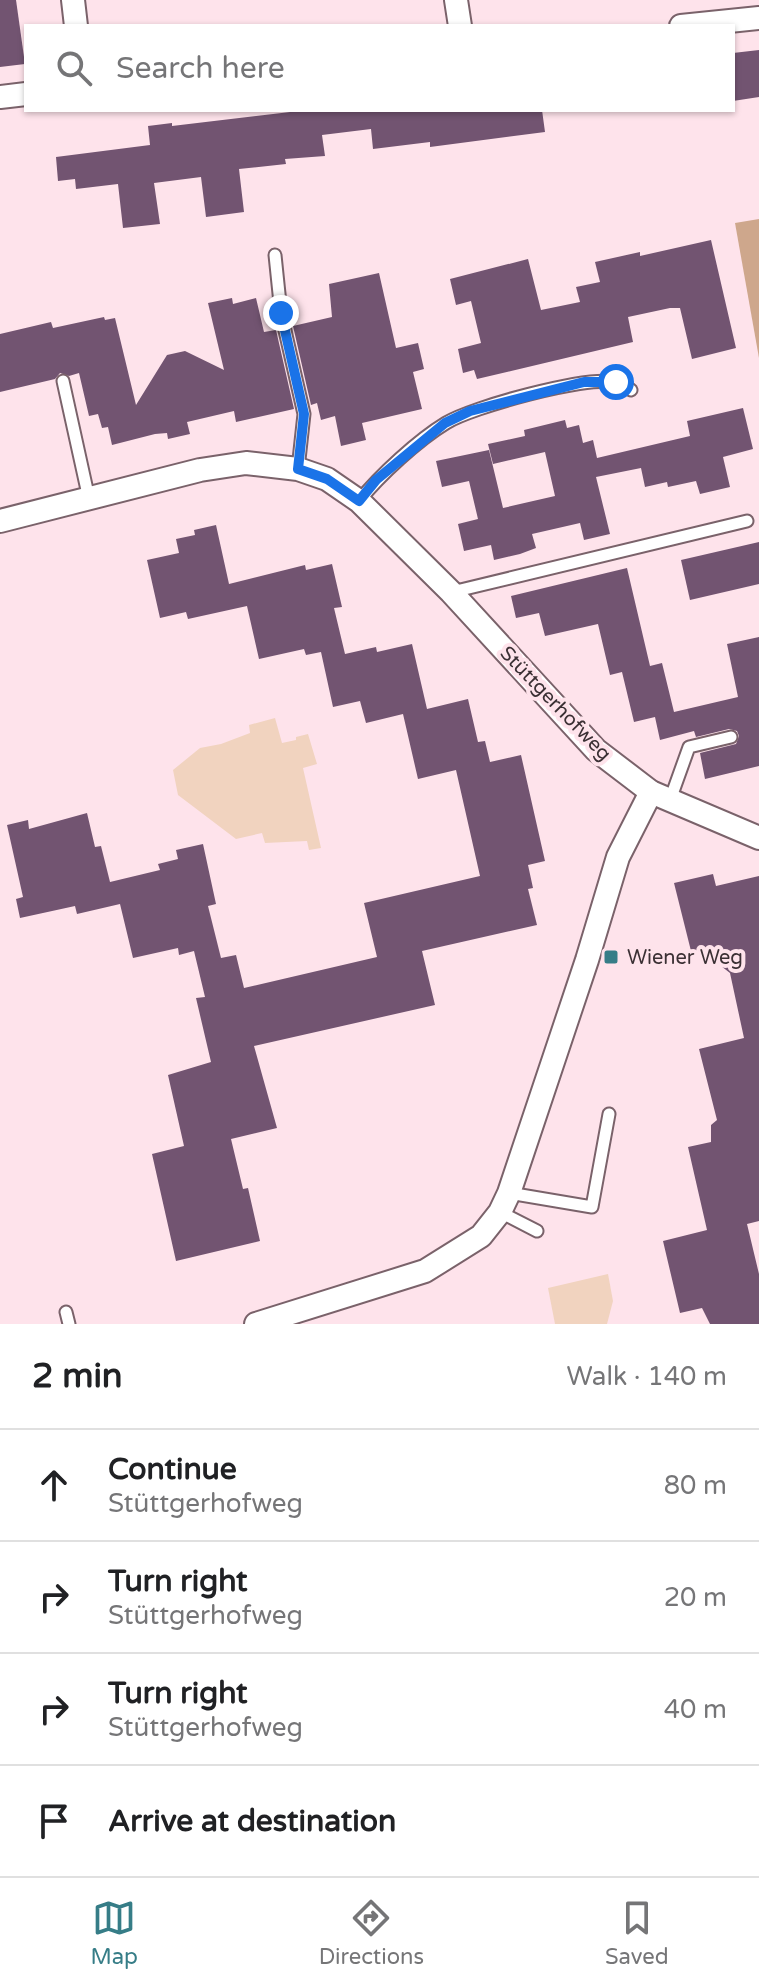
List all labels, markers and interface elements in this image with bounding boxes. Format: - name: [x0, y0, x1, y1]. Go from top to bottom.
- search box: [24, 24, 735, 112]
- icon: search: [52, 46, 96, 90]
- text: Search here: [116, 50, 285, 87]
- route end: [263, 295, 299, 331]
- route start: [598, 364, 634, 400]
- street label: Stüttgerhofweg: [495, 641, 616, 766]
- place label: Wiener Weg: [627, 946, 743, 970]
- marker: Wiener Weg: [602, 948, 620, 966]
- text: 2 min: [32, 1356, 123, 1397]
- text: Walk · 140 m: [567, 1361, 727, 1392]
- text: Continue: [108, 1451, 237, 1488]
- icon: ahead: [32, 1463, 76, 1507]
- text: 80 m: [664, 1470, 727, 1501]
- text: Stüttgerhofweg: [108, 1488, 303, 1519]
- text: Turn right: [108, 1563, 248, 1600]
- icon: right: [32, 1575, 76, 1619]
- text: 20 m: [664, 1582, 727, 1613]
- text: Stüttgerhofweg: [108, 1600, 303, 1631]
- text: Turn right: [108, 1675, 248, 1712]
- icon: right: [32, 1687, 76, 1731]
- text: 40 m: [664, 1694, 727, 1725]
- text: Stüttgerhofweg: [108, 1712, 303, 1743]
- icon: arrive: [32, 1799, 76, 1843]
- text: Arrive at destination: [108, 1803, 396, 1840]
- tab: Map: [90, 1896, 138, 1970]
- tab: Directions: [319, 1896, 424, 1970]
- tab: Saved: [605, 1896, 669, 1970]

